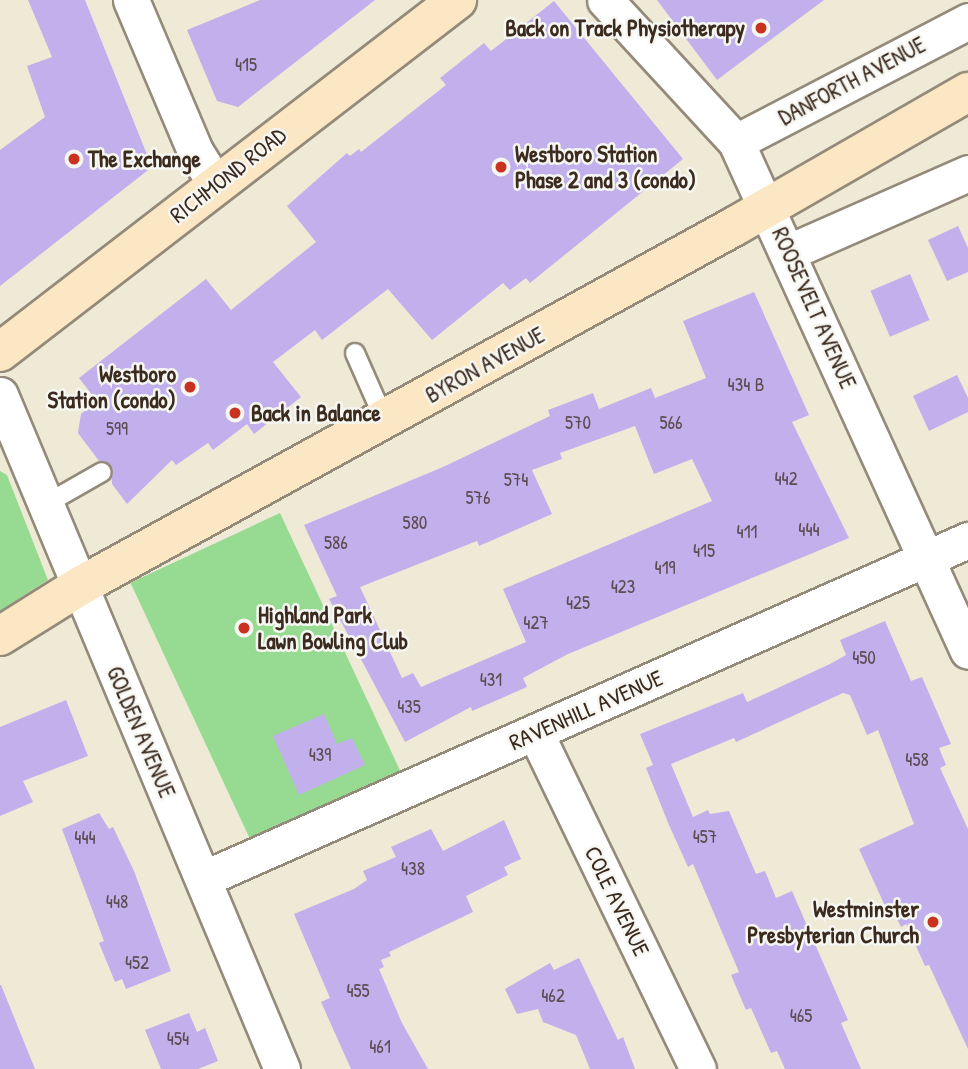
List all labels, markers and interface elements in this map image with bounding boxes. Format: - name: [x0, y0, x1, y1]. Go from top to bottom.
- place label: Back on Track Physiotherapy: [505, 14, 745, 42]
- marker: Back on Track Physiotherapy: [751, 18, 771, 38]
- street label: DANFORTH AVENUE: [774, 31, 930, 131]
- house number: 415: [235, 54, 257, 76]
- street label: RICHMOND ROAD: [165, 121, 291, 229]
- place label: Westboro Station Phase 2 and 3 (condo): [515, 140, 696, 194]
- place label: The Exchange: [88, 145, 201, 173]
- marker: The Exchange: [66, 151, 82, 167]
- marker: Westboro Station Phase 2 and 3 (condo): [493, 159, 509, 175]
- street label: ROOSEVELT AVENUE: [766, 223, 862, 393]
- street label: BYRON AVENUE: [421, 321, 549, 409]
- place label: Westboro Station (condo): [48, 360, 176, 414]
- house number: 434 B: [728, 374, 764, 396]
- marker: Westboro Station (condo): [182, 379, 198, 395]
- place label: Back in Balance: [251, 399, 381, 427]
- marker: Back in Balance: [225, 403, 245, 423]
- house number: 570: [565, 412, 591, 434]
- house number: 566: [659, 412, 683, 434]
- house number: 599: [106, 418, 128, 440]
- house number: 442: [774, 468, 798, 490]
- house number: 574: [504, 469, 528, 491]
- house number: 576: [465, 487, 491, 509]
- house number: 580: [403, 512, 427, 534]
- house number: 444: [798, 519, 820, 541]
- house number: 411: [737, 521, 757, 543]
- house number: 586: [324, 532, 348, 554]
- house number: 415: [693, 540, 715, 562]
- house number: 419: [655, 557, 675, 579]
- house number: 423: [611, 576, 635, 598]
- house number: 425: [566, 592, 590, 614]
- place label: Highland Park Lawn Bowling Club: [258, 601, 408, 655]
- house number: 427: [523, 612, 549, 634]
- marker: Highland Park Lawn Bowling Club: [236, 620, 252, 636]
- house number: 450: [852, 647, 876, 669]
- street label: GOLDEN AVENUE: [101, 662, 181, 802]
- street label: RAVENHILL AVENUE: [505, 664, 667, 756]
- house number: 431: [480, 669, 502, 691]
- house number: 435: [397, 696, 421, 718]
- house number: 439: [309, 744, 331, 766]
- house number: 458: [905, 749, 929, 771]
- house number: 457: [693, 826, 717, 848]
- house number: 444: [74, 827, 96, 849]
- street label: COLE AVENUE: [579, 842, 655, 960]
- house number: 438: [401, 858, 425, 880]
- house number: 448: [106, 891, 128, 913]
- place label: Westminster Presbyterian Church: [747, 895, 919, 949]
- marker: Westminster Presbyterian Church: [925, 914, 941, 930]
- house number: 452: [125, 952, 149, 974]
- house number: 455: [346, 980, 370, 1002]
- house number: 462: [541, 985, 565, 1007]
- house number: 465: [790, 1005, 812, 1027]
- house number: 454: [167, 1028, 189, 1050]
- house number: 461: [369, 1036, 391, 1058]

